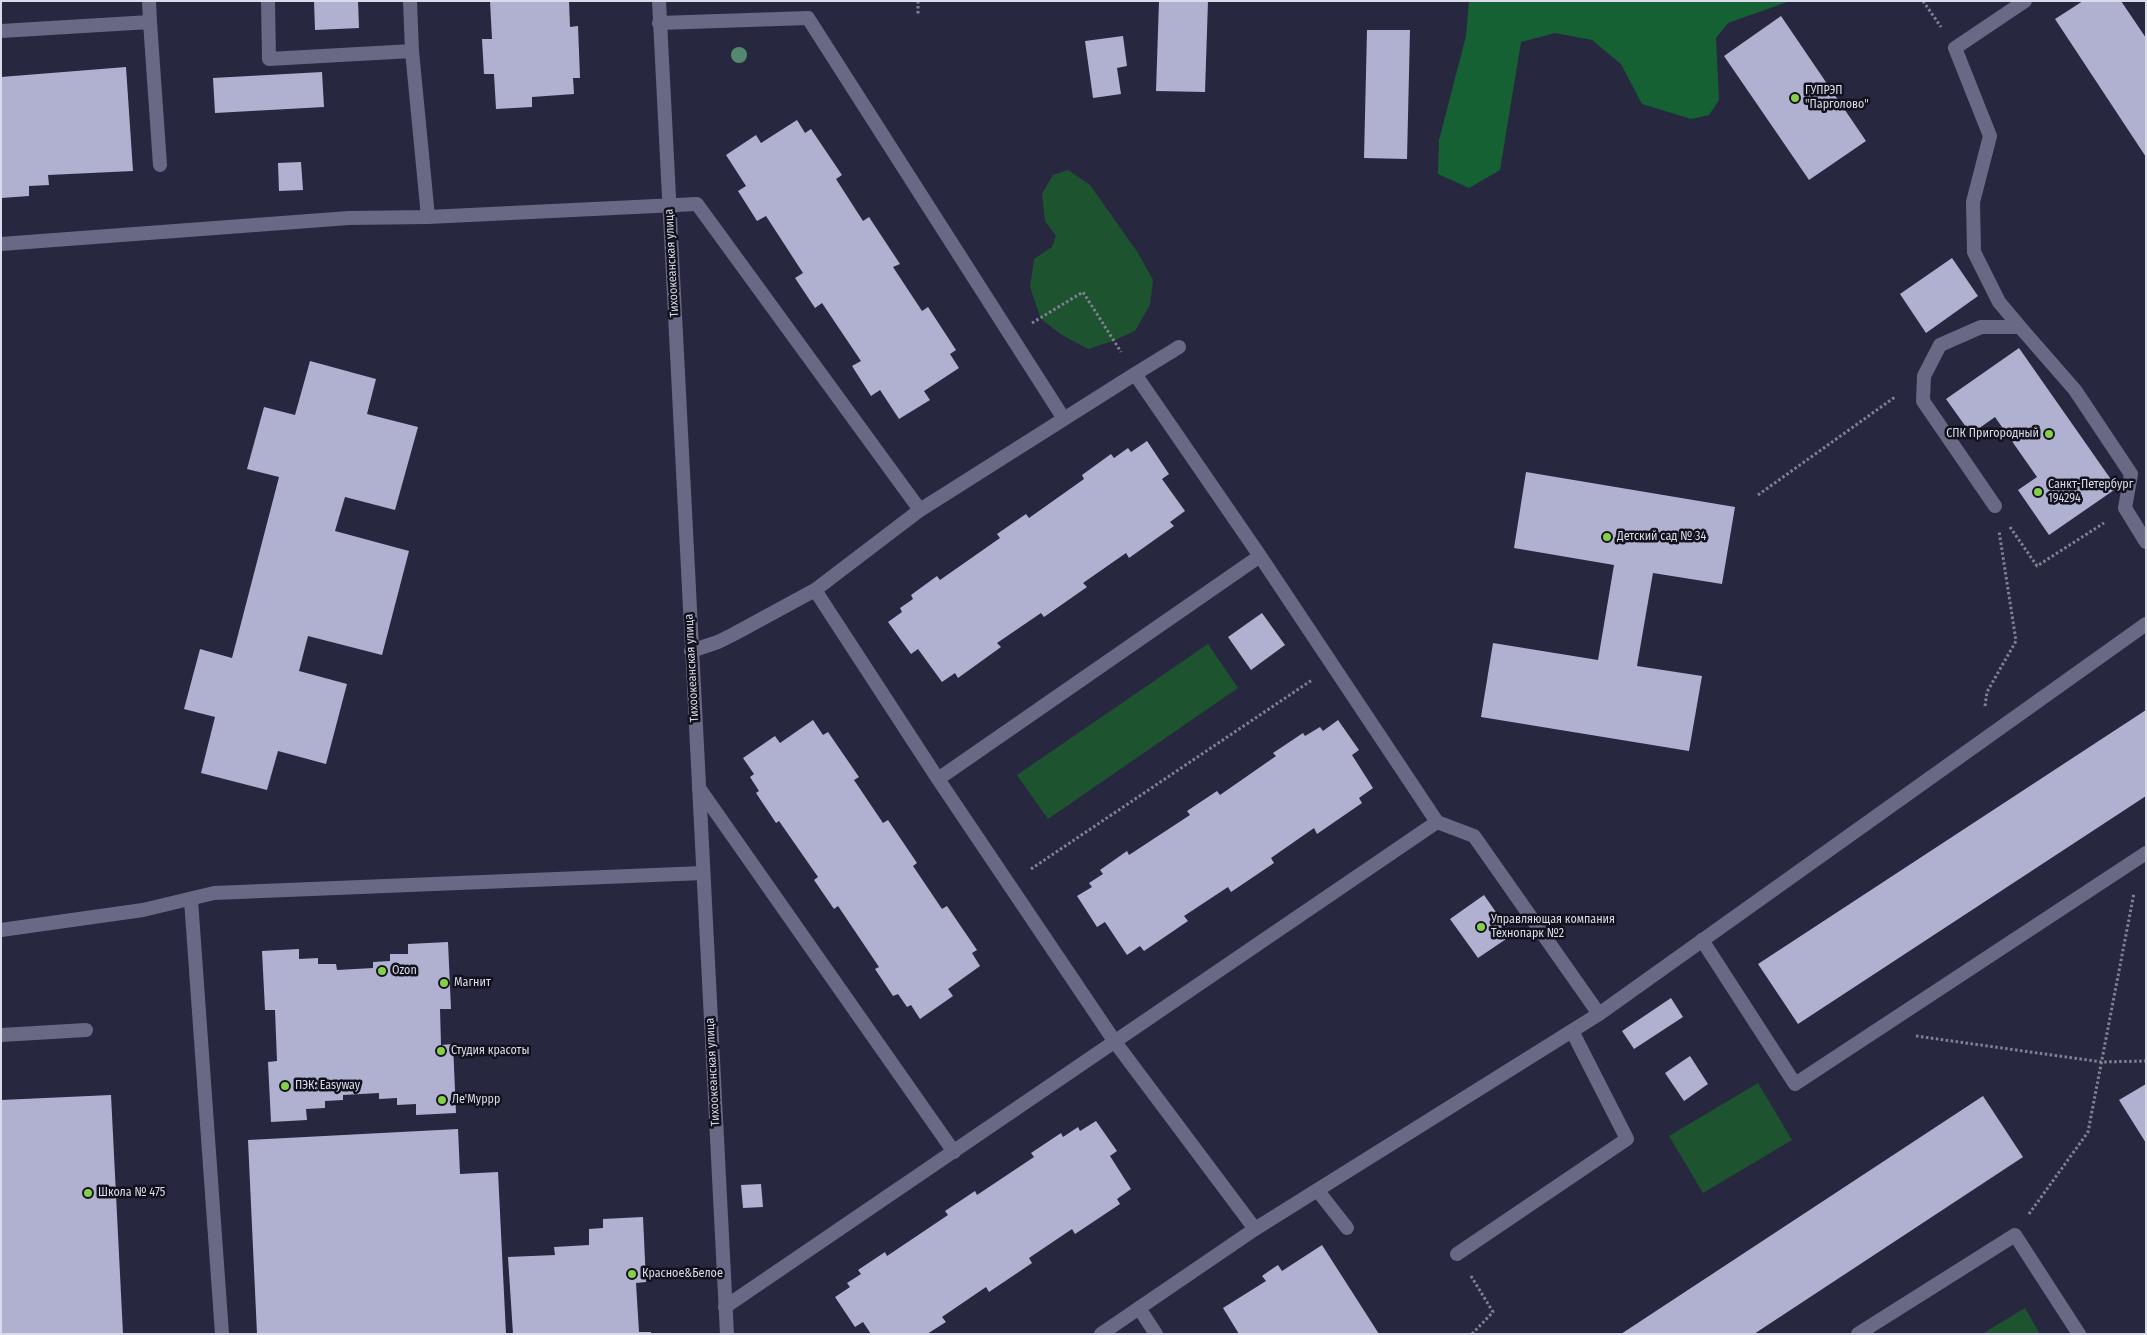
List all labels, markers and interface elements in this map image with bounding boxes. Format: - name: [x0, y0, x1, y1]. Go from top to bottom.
- place label: ГУПРЭП "Парголово": [1805, 84, 1869, 112]
- marker: ГУПРЭП "Парголово": [1789, 92, 1801, 104]
- street label: Тихоокеанская улица: [662, 209, 682, 317]
- place label: СПК Пригородный: [1946, 427, 2039, 441]
- marker: СПК Пригородный: [2043, 428, 2055, 440]
- place label: Санкт-Петербург 194294: [2048, 478, 2133, 506]
- marker: Санкт-Петербург 194294: [2032, 486, 2044, 498]
- place label: Детский сад № 34: [1617, 530, 1706, 544]
- marker: Детский сад № 34: [1601, 531, 1613, 543]
- street label: Тихоокеанская улица: [682, 614, 702, 722]
- place label: Управляющая компания Технопарк №2: [1491, 913, 1615, 941]
- marker: Управляющая компания Технопарк №2: [1475, 921, 1487, 933]
- place label: Ozon: [392, 964, 417, 978]
- marker: Ozon: [376, 965, 388, 977]
- place label: Магнит: [454, 976, 491, 990]
- marker: Магнит: [438, 977, 450, 989]
- street label: Тихоокеанская улица: [703, 1018, 723, 1126]
- place label: Студия красоты: [451, 1044, 529, 1058]
- marker: Студия красоты: [435, 1045, 447, 1057]
- place label: ПЭК: Easyway: [295, 1079, 360, 1093]
- marker: ПЭК: Easyway: [279, 1080, 291, 1092]
- place label: Ле'Муррр: [452, 1093, 500, 1107]
- marker: Ле'Муррр: [436, 1094, 448, 1106]
- place label: Школа № 475: [98, 1186, 165, 1200]
- marker: Школа № 475: [82, 1187, 94, 1199]
- place label: Красное&Белое: [642, 1267, 723, 1281]
- marker: Красное&Белое: [626, 1268, 638, 1280]

